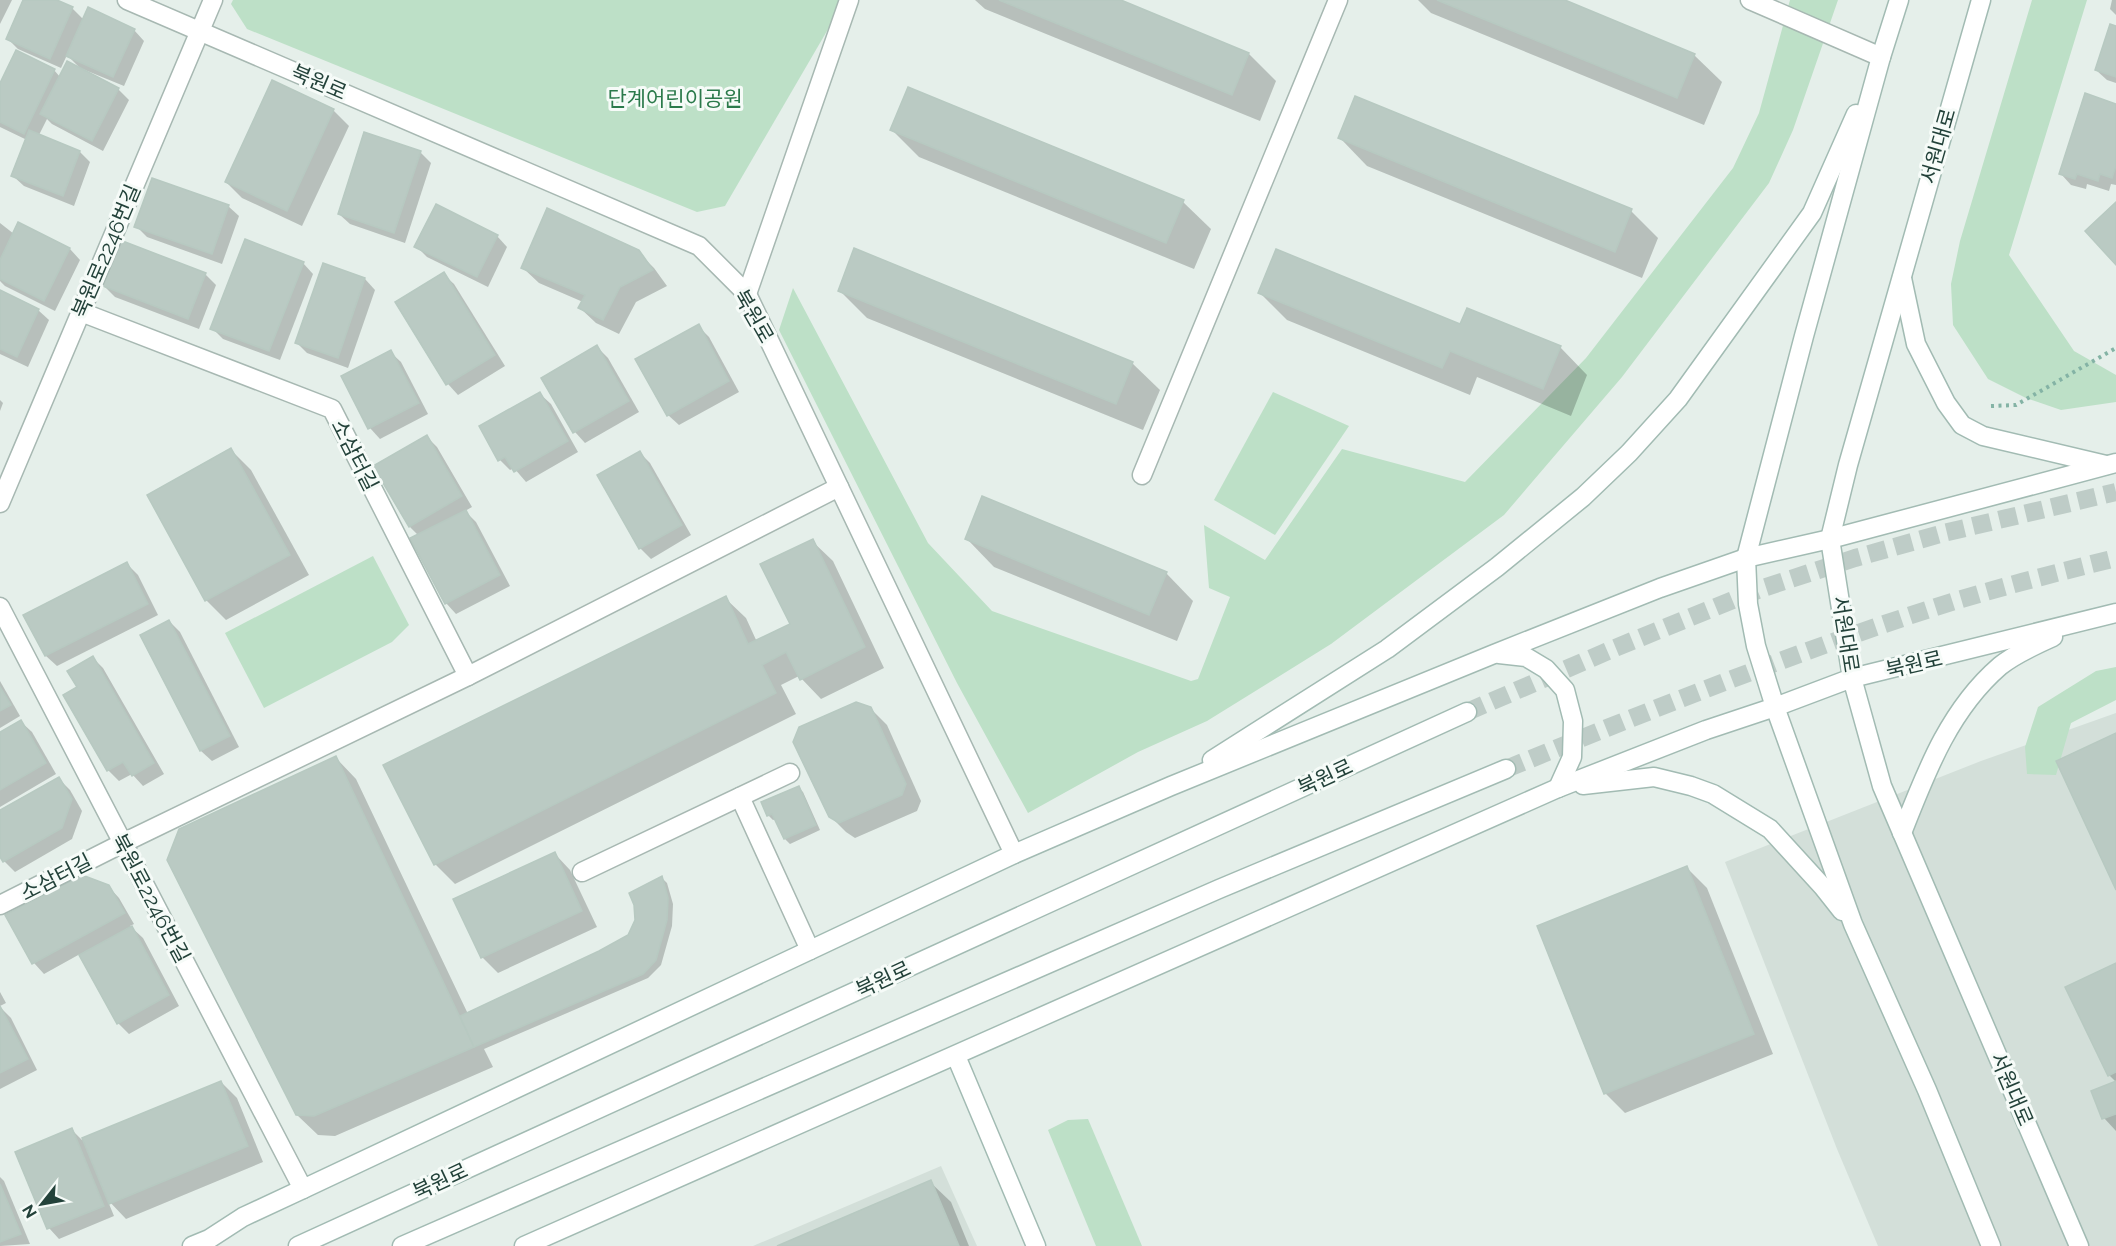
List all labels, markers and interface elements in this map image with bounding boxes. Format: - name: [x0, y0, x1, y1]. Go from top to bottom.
- street label: 북원로: [287, 59, 351, 105]
- park label: 단계어린이공원: [607, 86, 743, 111]
- street label: 서원대로: [1915, 105, 1961, 187]
- street label: 북원로2246번길: [67, 180, 145, 322]
- street label: 북원로: [729, 285, 779, 347]
- street label: 소삼터길: [326, 415, 384, 495]
- street label: 서원대로: [1828, 594, 1864, 674]
- street label: 북원로: [1883, 645, 1945, 683]
- street label: 북원로: [1293, 753, 1357, 801]
- street label: 북원로2246번길: [106, 829, 196, 967]
- street label: 소삼터길: [16, 848, 96, 906]
- street label: 북원로: [851, 955, 915, 1003]
- street label: 서원대로: [1985, 1049, 2039, 1129]
- street label: 북원로: [408, 1157, 472, 1205]
- north arrow: [12, 1174, 72, 1234]
- text: N: [18, 1201, 41, 1222]

